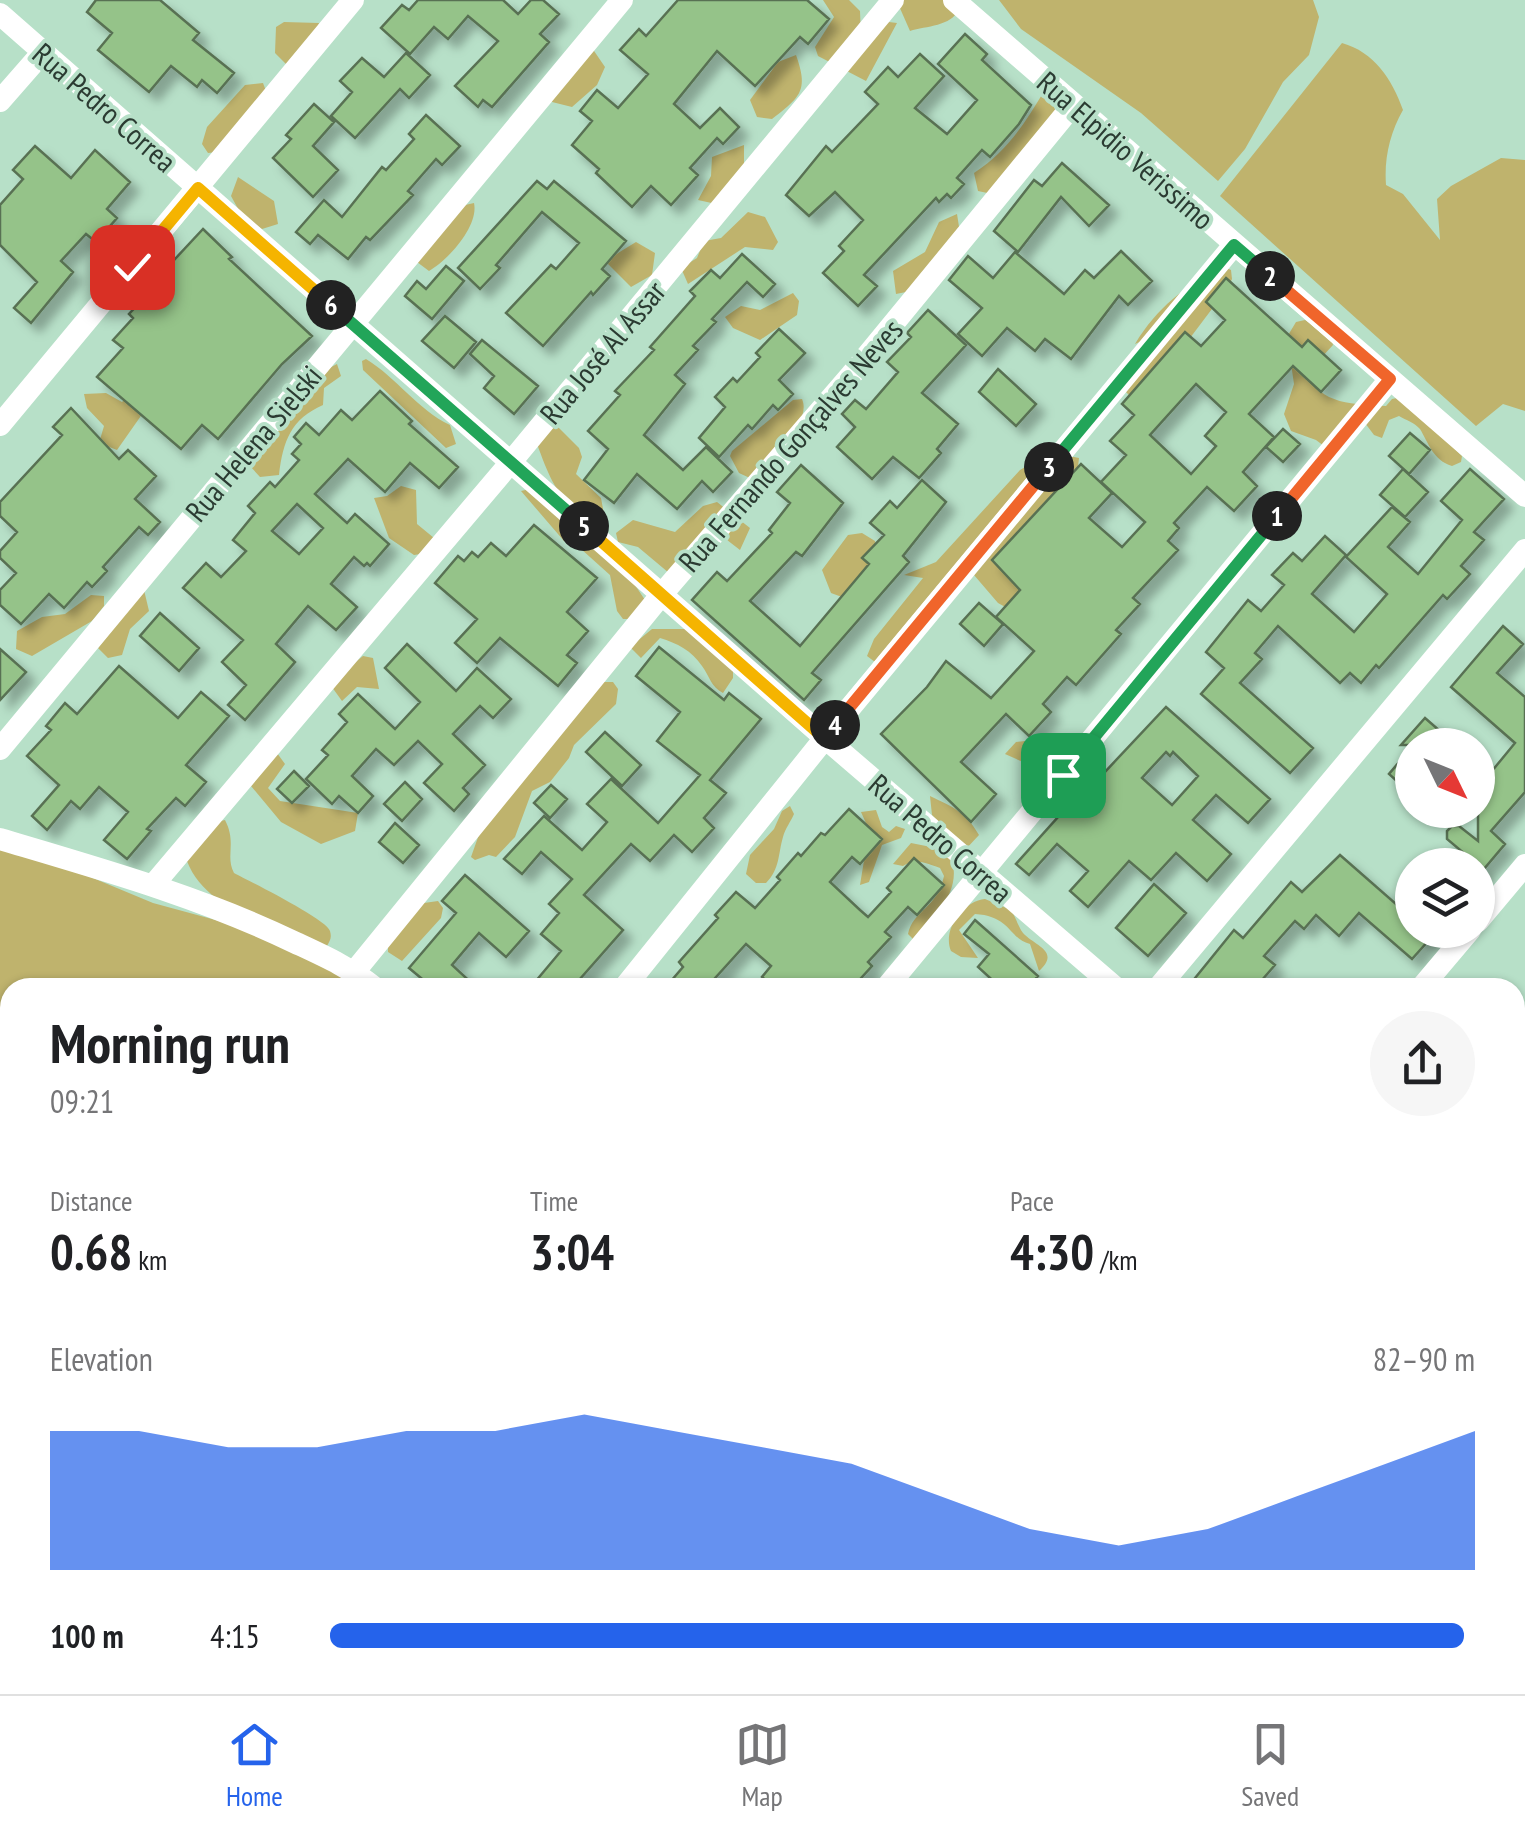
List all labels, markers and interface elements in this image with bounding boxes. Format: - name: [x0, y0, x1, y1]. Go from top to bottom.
- street label: Rua Pedro Correa: [25, 34, 185, 180]
- street label: Rua Elpidio Verissimo: [1029, 62, 1223, 238]
- pin: [90, 225, 175, 310]
- icon: check: [105, 240, 160, 295]
- pin: 2: [1245, 251, 1295, 301]
- text: 2: [1263, 257, 1277, 294]
- street label: Rua José Al Assar: [531, 272, 674, 432]
- pin: 6: [306, 280, 356, 330]
- text: 6: [324, 286, 338, 323]
- street label: Rua Fernando Gonçalves Neves: [669, 310, 911, 580]
- street label: Rua Helena Sielski: [176, 357, 330, 529]
- pin: 3: [1024, 442, 1074, 492]
- text: 3: [1042, 448, 1056, 485]
- pin: 1: [1252, 491, 1302, 541]
- text: 1: [1270, 497, 1284, 534]
- pin: 5: [559, 501, 609, 551]
- text: 5: [577, 507, 591, 544]
- pin: 4: [810, 700, 860, 750]
- text: 4: [828, 706, 842, 743]
- north arrow: [1395, 728, 1495, 828]
- map controls: [1395, 728, 1495, 948]
- pin: [1021, 733, 1106, 818]
- icon: arrive: [1036, 748, 1091, 803]
- street label: Rua Pedro Correa: [861, 765, 1021, 911]
- button: layers: [1395, 848, 1495, 948]
- text: Morning run: [50, 1007, 290, 1078]
- button: share: [1370, 1011, 1475, 1116]
- text: 09:21: [50, 1080, 114, 1122]
- text: Distance: [50, 1182, 133, 1219]
- text: Time: [530, 1182, 578, 1219]
- text: Pace: [1010, 1182, 1054, 1219]
- text: 0.68: [50, 1219, 132, 1284]
- text: 3:04: [530, 1219, 614, 1284]
- text: 4:30: [1010, 1219, 1094, 1284]
- text: km: [132, 1241, 167, 1278]
- text: /km: [1094, 1241, 1138, 1278]
- text: Elevation: [50, 1338, 153, 1380]
- text: 82–90 m: [1373, 1338, 1475, 1380]
- text: 100 m: [50, 1615, 124, 1657]
- text: 4:15: [210, 1615, 260, 1657]
- tab: Home: [226, 1717, 283, 1814]
- tab: Map: [735, 1717, 790, 1814]
- tab: Saved: [1241, 1717, 1299, 1814]

